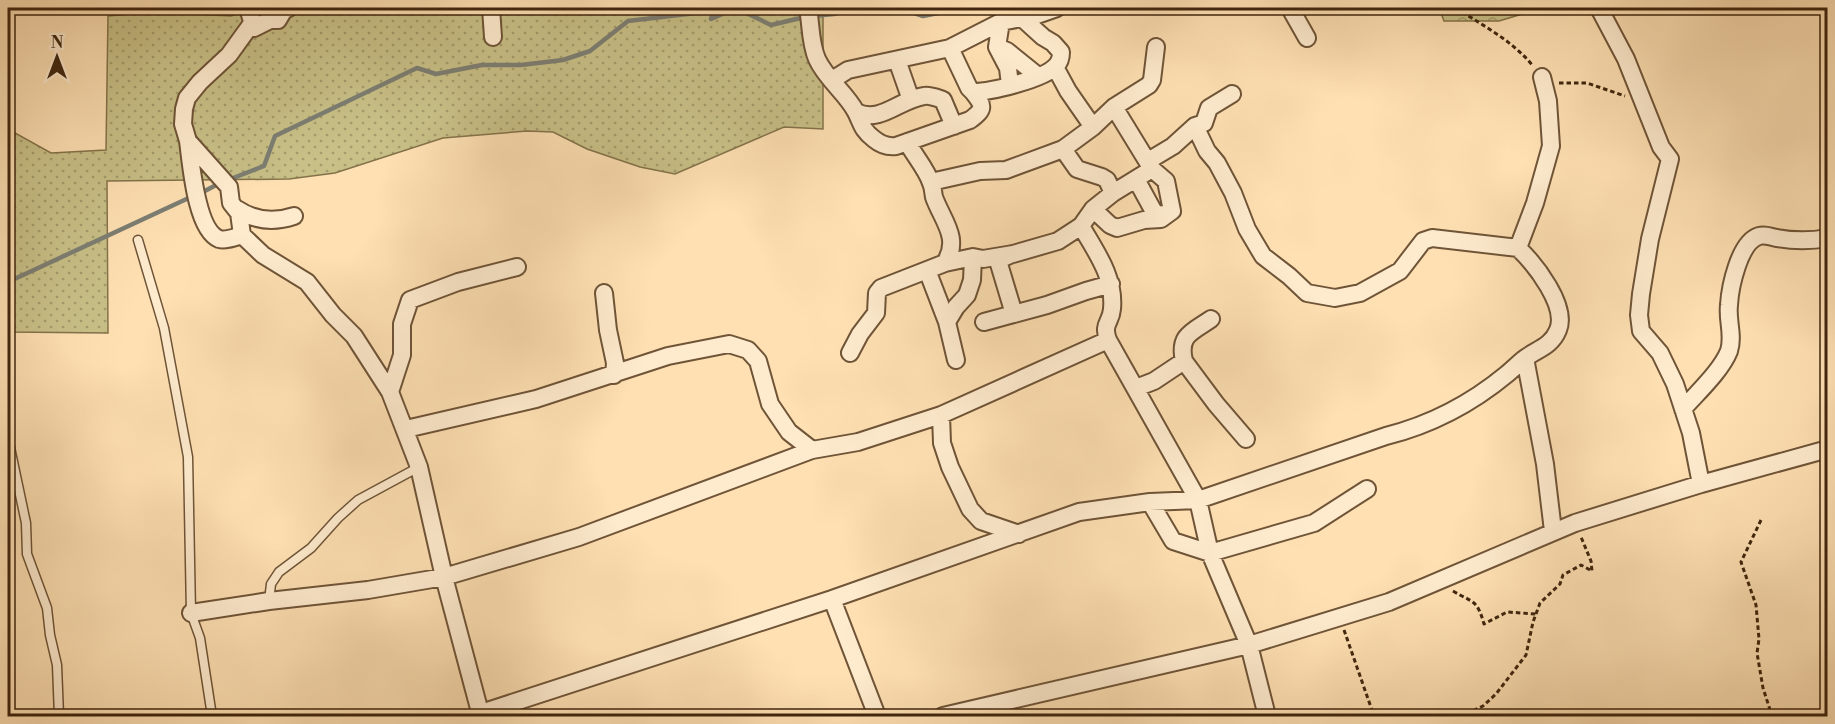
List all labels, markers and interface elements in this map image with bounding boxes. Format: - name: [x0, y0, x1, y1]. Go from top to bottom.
- north arrow: [27, 27, 87, 87]
- text: N: [51, 33, 64, 53]

